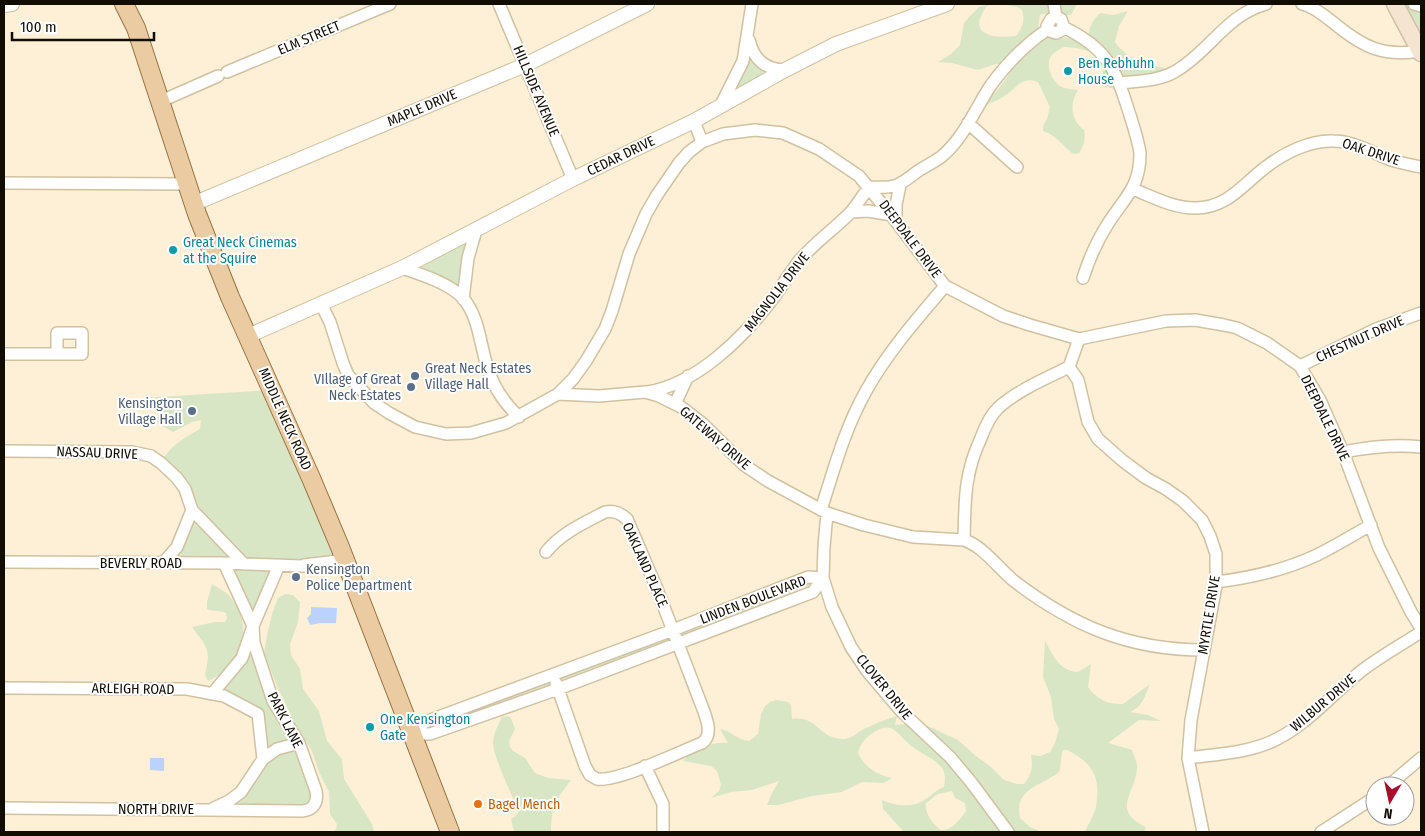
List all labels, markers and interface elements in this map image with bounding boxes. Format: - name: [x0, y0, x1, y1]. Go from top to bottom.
- scale bar: [12, 10, 155, 42]
- street label: ELM STREET: [275, 17, 343, 59]
- text: 100 m: [20, 18, 57, 36]
- street label: HILLSIDE AVENUE: [509, 43, 563, 139]
- place label: Ben Rebhuhn House: [1078, 55, 1154, 88]
- marker: Ben Rebhuhn House: [1062, 65, 1074, 77]
- street label: MAPLE DRIVE: [385, 86, 460, 130]
- street label: CEDAR DRIVE: [584, 132, 658, 180]
- street label: OAK DRIVE: [1340, 135, 1402, 169]
- street label: DEEPDALE DRIVE: [875, 197, 945, 282]
- place label: Great Neck Cinemas at the Squire: [183, 234, 297, 267]
- marker: Great Neck Cinemas at the Squire: [167, 244, 179, 256]
- street label: MAGNOLIA DRIVE: [741, 249, 814, 335]
- street label: CHESTNUT DRIVE: [1313, 312, 1407, 366]
- place label: Great Neck Estates Village Hall: [425, 360, 531, 393]
- street label: MIDDLE NECK ROAD: [255, 365, 315, 473]
- marker: Great Neck Estates Village Hall: [409, 370, 421, 382]
- place label: VIllage of Great Neck Estates: [314, 371, 401, 404]
- street label: DEEPDALE DRIVE: [1297, 372, 1353, 464]
- marker: VIllage of Great Neck Estates: [405, 381, 417, 393]
- place label: Kensington Village Hall: [118, 395, 182, 428]
- street label: GATEWAY DRIVE: [676, 403, 754, 474]
- marker: Kensington Village Hall: [186, 405, 198, 417]
- street label: NASSAU DRIVE: [56, 443, 138, 463]
- street label: OAKLAND PLACE: [619, 520, 672, 611]
- street label: BEVERLY ROAD: [100, 555, 182, 572]
- place label: Kensington Police Department: [306, 561, 412, 594]
- marker: Kensington Police Department: [290, 571, 302, 583]
- street label: LINDEN BOULEVARD: [697, 572, 809, 628]
- street label: MYRTLE DRIVE: [1194, 574, 1224, 656]
- street label: CLOVER DRIVE: [852, 651, 916, 723]
- street label: WILBUR DRIVE: [1287, 670, 1360, 735]
- street label: ARLEIGH ROAD: [91, 680, 175, 698]
- street label: PARK LANE: [264, 689, 307, 751]
- place label: One Kensington Gate: [380, 711, 470, 744]
- marker: One Kensington Gate: [364, 721, 376, 733]
- north arrow: [1365, 776, 1415, 826]
- place label: Bagel Mench: [488, 796, 560, 813]
- marker: Bagel Mench: [472, 798, 484, 810]
- street label: NORTH DRIVE: [118, 801, 194, 818]
- text: N: [1383, 804, 1394, 822]

